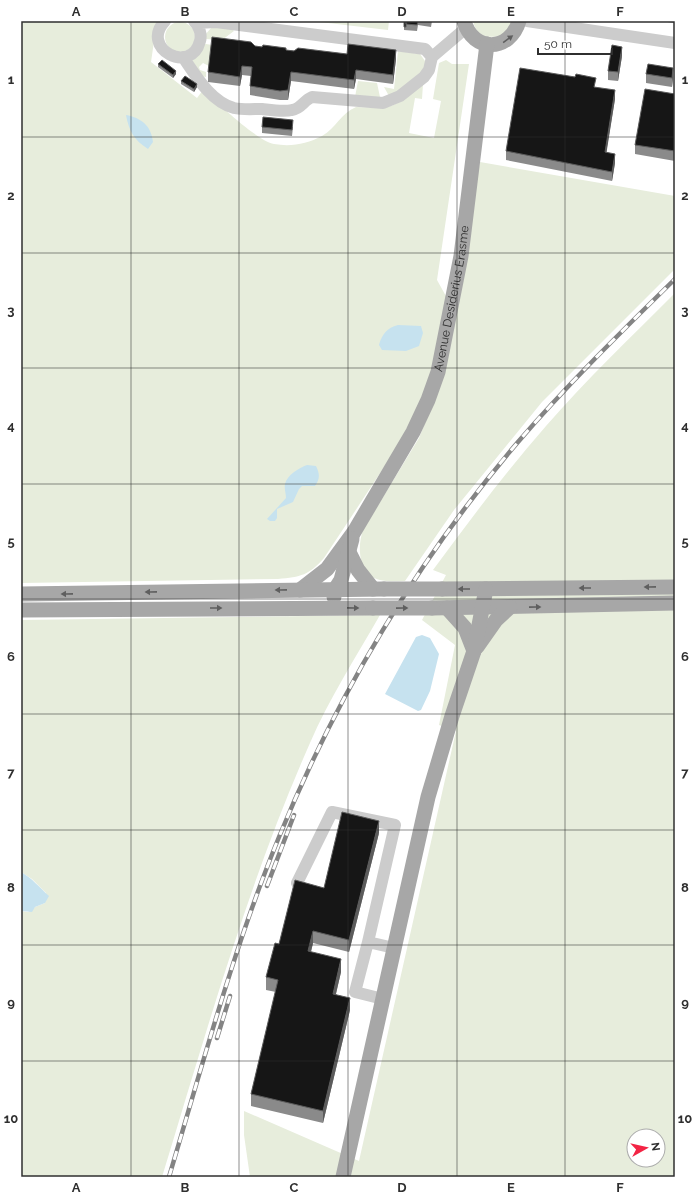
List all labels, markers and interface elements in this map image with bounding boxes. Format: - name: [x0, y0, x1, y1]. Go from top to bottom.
- text: A: [72, 4, 81, 19]
- text: B: [181, 4, 190, 19]
- text: C: [290, 4, 299, 19]
- text: D: [397, 4, 407, 19]
- text: E: [507, 4, 515, 19]
- text: F: [616, 4, 624, 19]
- scale bar: [538, 30, 612, 56]
- one-way arrow: [502, 34, 513, 43]
- text: 50 m: [544, 37, 572, 51]
- text: 1: [8, 72, 15, 87]
- text: 1: [682, 72, 689, 87]
- text: 2: [7, 188, 15, 203]
- text: 2: [681, 188, 689, 203]
- street label: Avenue Desiderius Erasme: [431, 225, 472, 373]
- text: 3: [7, 303, 15, 318]
- text: 3: [681, 303, 689, 318]
- text: 4: [7, 418, 15, 433]
- text: 4: [681, 418, 689, 433]
- text: 5: [7, 534, 15, 549]
- text: 5: [681, 534, 689, 549]
- one-way arrow: [643, 584, 656, 590]
- one-way arrow: [578, 585, 591, 591]
- one-way arrow: [457, 586, 470, 592]
- one-way arrow: [274, 587, 287, 593]
- one-way arrow: [144, 589, 157, 595]
- one-way arrow: [60, 591, 73, 597]
- one-way arrow: [529, 604, 542, 610]
- one-way arrow: [210, 605, 223, 611]
- one-way arrow: [347, 605, 360, 611]
- one-way arrow: [396, 605, 409, 611]
- text: 6: [7, 649, 15, 664]
- text: 6: [681, 649, 689, 664]
- text: 7: [7, 765, 15, 780]
- text: 7: [681, 765, 689, 780]
- text: 8: [7, 880, 15, 895]
- text: 8: [681, 880, 689, 895]
- text: 9: [7, 995, 15, 1010]
- text: 9: [681, 995, 689, 1010]
- text: 10: [4, 1111, 18, 1126]
- text: 10: [678, 1111, 692, 1126]
- north arrow: [626, 1128, 666, 1168]
- text: N: [648, 1142, 662, 1152]
- text: A: [72, 1180, 81, 1195]
- text: B: [181, 1180, 190, 1195]
- text: C: [290, 1180, 299, 1195]
- text: D: [397, 1180, 407, 1195]
- text: E: [507, 1180, 515, 1195]
- text: F: [616, 1180, 624, 1195]

